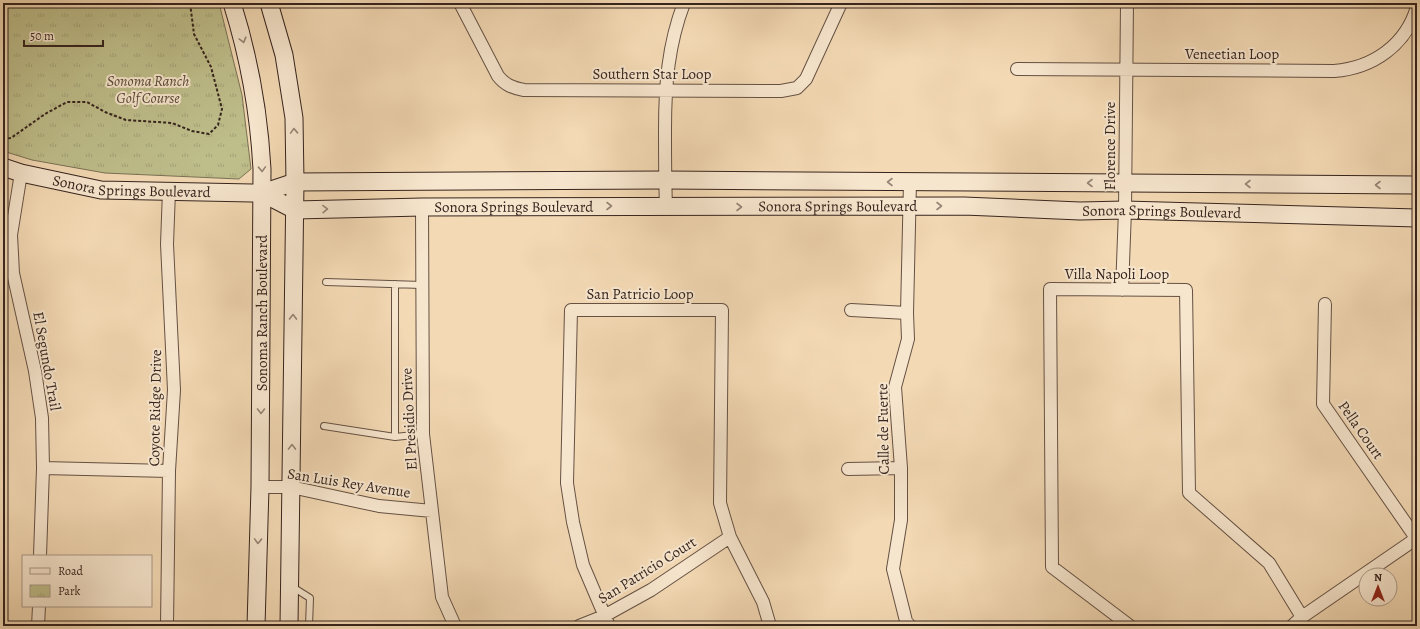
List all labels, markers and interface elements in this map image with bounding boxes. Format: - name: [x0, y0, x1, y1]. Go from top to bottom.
- scale bar: [24, 22, 103, 48]
- text: 50 m: [30, 28, 54, 44]
- one-way arrow: [238, 37, 246, 44]
- street label: Veneetian Loop: [1184, 44, 1279, 64]
- street label: Southern Star Loop: [593, 64, 712, 84]
- park label: Sonoma Ranch Golf Course: [107, 71, 189, 108]
- street label: Florence Drive: [1100, 101, 1120, 190]
- one-way arrow: [290, 128, 298, 134]
- one-way arrow: [258, 166, 266, 172]
- street label: Sonora Springs Boulevard: [51, 170, 212, 202]
- one-way arrow: [887, 178, 893, 186]
- one-way arrow: [1087, 179, 1093, 187]
- one-way arrow: [1245, 180, 1251, 188]
- one-way arrow: [1375, 181, 1381, 189]
- street label: Sonora Springs Boulevard: [758, 196, 918, 216]
- street label: Sonora Springs Boulevard: [434, 197, 594, 217]
- street label: Sonora Springs Boulevard: [1082, 200, 1242, 223]
- one-way arrow: [606, 202, 612, 210]
- one-way arrow: [936, 202, 942, 210]
- one-way arrow: [736, 203, 742, 211]
- one-way arrow: [322, 205, 328, 213]
- street label: Sonoma Ranch Boulevard: [252, 234, 272, 391]
- street label: Villa Napoli Loop: [1064, 264, 1169, 284]
- street label: San Patricio Loop: [586, 284, 694, 304]
- street label: El Segundo Trail: [28, 310, 66, 412]
- one-way arrow: [289, 314, 297, 320]
- street label: Coyote Ridge Drive: [144, 349, 166, 467]
- street label: El Presidio Drive: [396, 367, 422, 471]
- street label: Calle de Fuerte: [872, 383, 894, 475]
- street label: Pella Court: [1334, 397, 1388, 463]
- one-way arrow: [257, 408, 265, 414]
- one-way arrow: [288, 444, 296, 450]
- street label: San Luis Rey Avenue: [286, 463, 412, 503]
- street label: San Patricio Court: [594, 532, 700, 608]
- one-way arrow: [254, 538, 263, 544]
- legend: [22, 555, 152, 607]
- text: Road: [58, 563, 84, 579]
- north arrow: [1358, 567, 1398, 607]
- text: N: [1374, 570, 1382, 585]
- text: Park: [58, 583, 81, 599]

